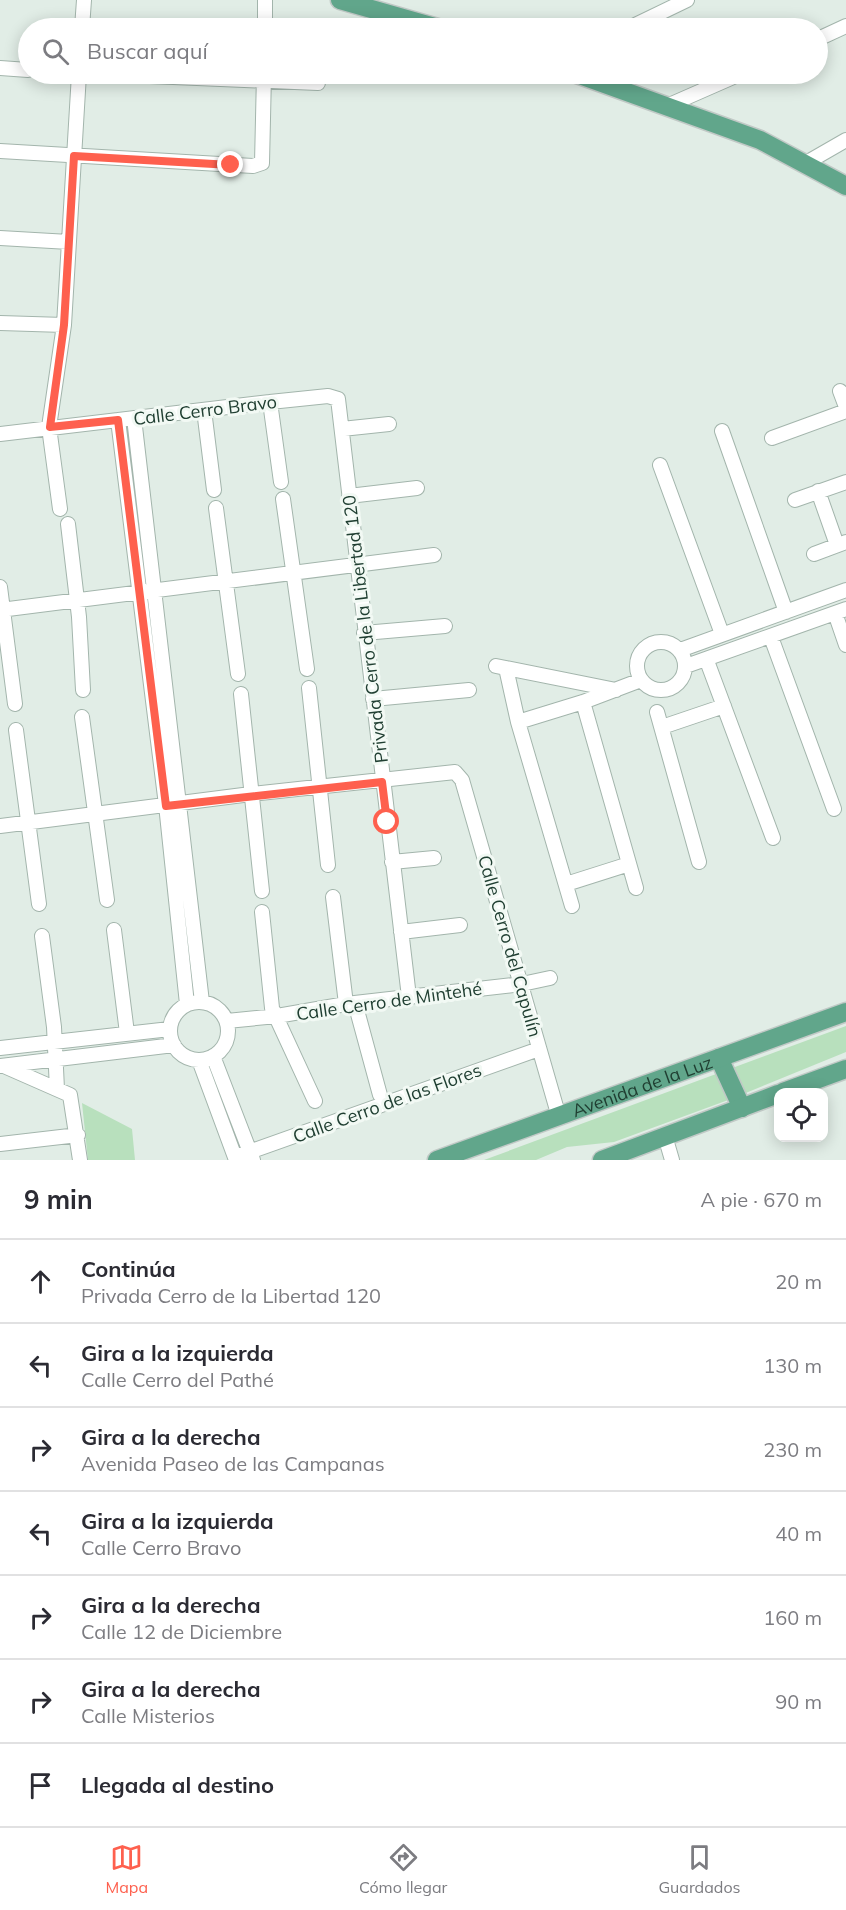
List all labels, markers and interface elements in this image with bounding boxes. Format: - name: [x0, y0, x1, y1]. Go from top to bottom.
- search box: [18, 18, 828, 84]
- icon: search: [39, 35, 72, 68]
- text: Buscar aquí: [87, 37, 208, 65]
- route end: [217, 151, 243, 177]
- street label: Calle Cerro Bravo: [132, 390, 278, 430]
- street label: Privada Cerro de la Libertad 120: [337, 494, 393, 764]
- route start: [373, 808, 399, 834]
- street label: Calle Cerro del Capulín: [473, 852, 547, 1040]
- street label: Calle Cerro de Mintehé: [295, 977, 483, 1025]
- street label: Avenida de la Luz: [569, 1050, 715, 1122]
- street label: Calle Cerro de las Flores: [290, 1058, 485, 1148]
- map controls: [774, 1088, 828, 1142]
- button: locate: [774, 1088, 828, 1142]
- text: 9 min: [24, 1183, 93, 1216]
- text: A pie · 670 m: [701, 1187, 822, 1212]
- text: Continúa: [81, 1255, 176, 1283]
- icon: ahead: [24, 1265, 57, 1298]
- text: 20 m: [775, 1269, 822, 1294]
- text: Privada Cerro de la Libertad 120: [81, 1283, 381, 1308]
- text: Gira a la izquierda: [81, 1339, 274, 1367]
- icon: left: [24, 1349, 57, 1382]
- text: 130 m: [763, 1353, 822, 1378]
- text: Calle Cerro del Pathé: [81, 1367, 274, 1392]
- text: Gira a la derecha: [81, 1423, 261, 1451]
- icon: right: [24, 1433, 57, 1466]
- text: 230 m: [763, 1437, 822, 1462]
- text: Avenida Paseo de las Campanas: [81, 1451, 385, 1476]
- text: Gira a la izquierda: [81, 1507, 274, 1535]
- icon: left: [24, 1517, 57, 1550]
- text: 40 m: [775, 1521, 822, 1546]
- text: Calle Cerro Bravo: [81, 1535, 241, 1560]
- text: Gira a la derecha: [81, 1591, 261, 1619]
- icon: right: [24, 1601, 57, 1634]
- text: 160 m: [763, 1605, 822, 1630]
- text: Calle 12 de Diciembre: [81, 1619, 282, 1644]
- text: Gira a la derecha: [81, 1675, 261, 1703]
- icon: right: [24, 1685, 57, 1718]
- text: 90 m: [775, 1689, 822, 1714]
- text: Calle Misterios: [81, 1703, 215, 1728]
- icon: arrive: [24, 1769, 57, 1802]
- text: Llegada al destino: [81, 1771, 274, 1799]
- tab: Mapa: [106, 1841, 148, 1897]
- tab: Cómo llegar: [359, 1841, 447, 1897]
- tab: Guardados: [658, 1841, 740, 1897]

